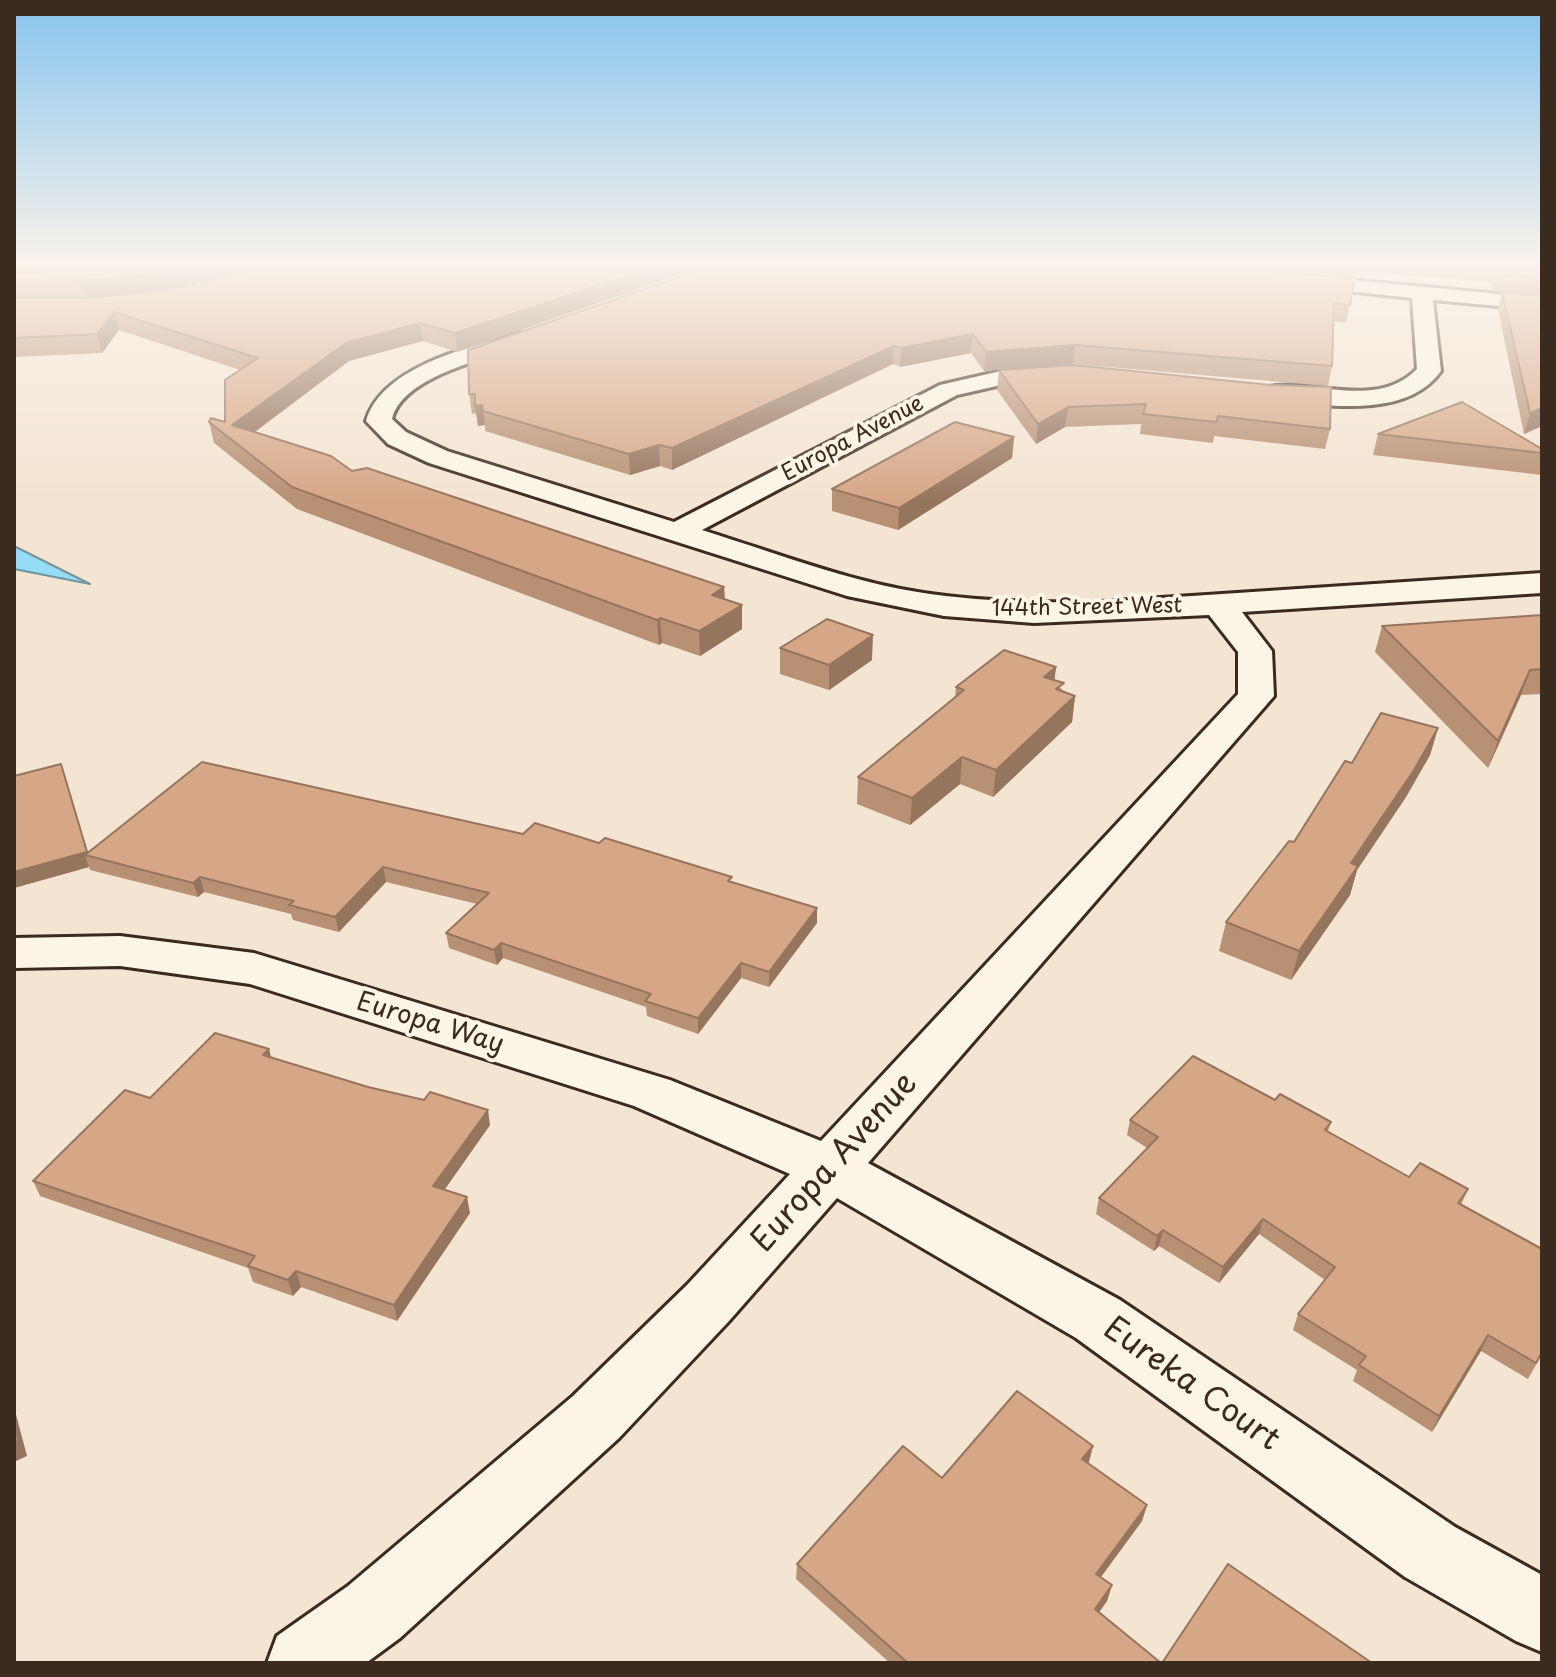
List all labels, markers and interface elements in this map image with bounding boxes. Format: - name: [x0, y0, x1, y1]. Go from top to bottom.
- street label: Europa Avenue: [778, 391, 928, 487]
- street label: 144th Street West: [992, 593, 1182, 623]
- street label: Europa Way: [353, 987, 507, 1061]
- street label: Europa Avenue: [744, 1065, 926, 1261]
- street label: Eureka Court: [1095, 1310, 1287, 1460]

